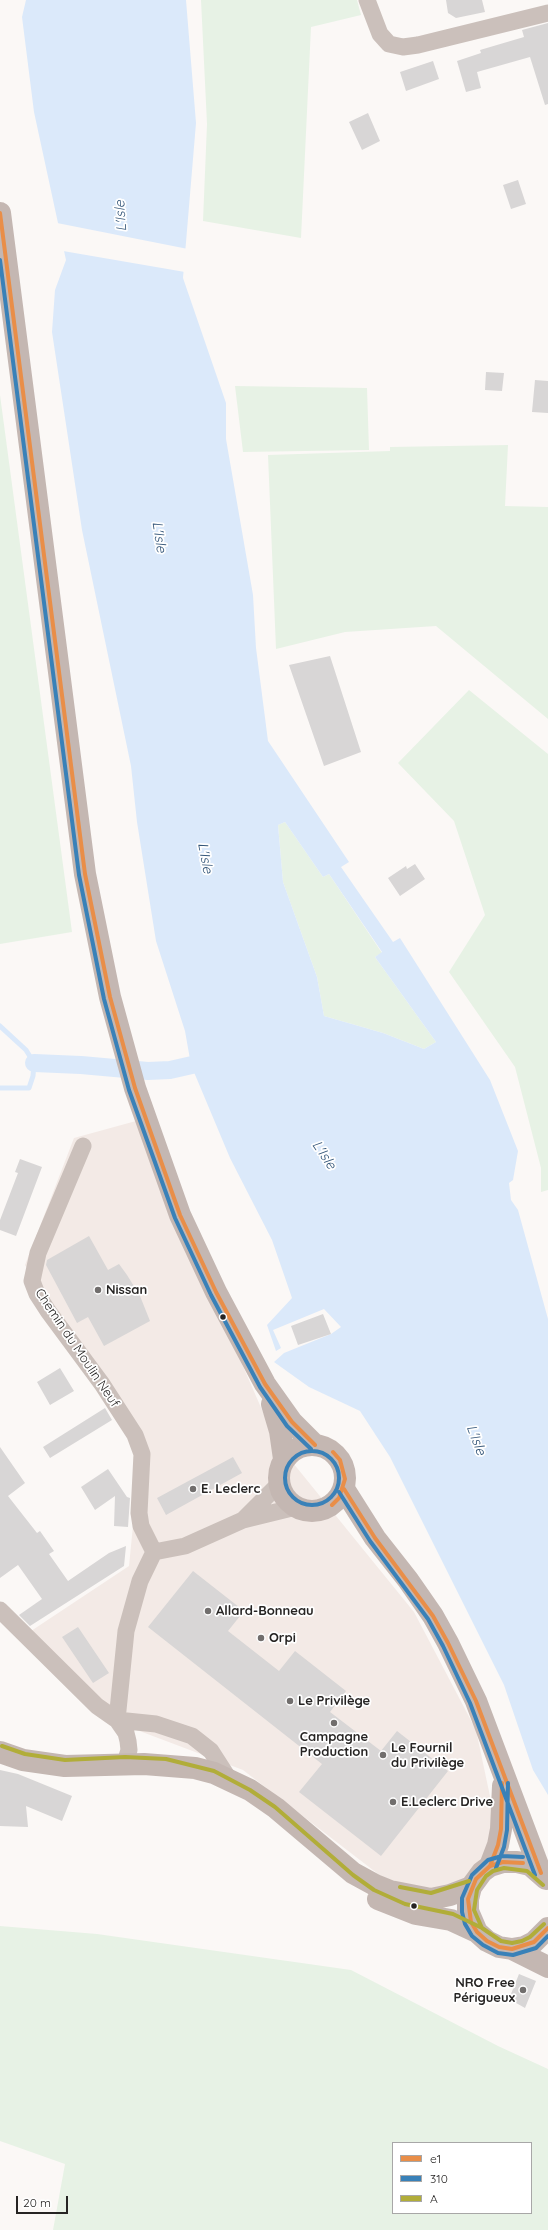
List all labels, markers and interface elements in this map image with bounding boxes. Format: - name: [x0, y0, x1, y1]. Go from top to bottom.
- water label: L'Isle: [112, 200, 130, 232]
- water label: L'Isle: [148, 520, 170, 554]
- water label: L'Isle: [194, 841, 216, 875]
- water label: L'Isle: [308, 1137, 340, 1173]
- place label: Nissan: [106, 1282, 147, 1298]
- marker: Nissan: [93, 1285, 103, 1295]
- street label: Chemin du Moulin Neuf: [31, 1286, 123, 1410]
- unlabelled marker: [218, 1312, 228, 1322]
- water label: L'Isle: [463, 1422, 489, 1458]
- place label: E. Leclerc: [201, 1481, 260, 1497]
- marker: E. Leclerc: [188, 1484, 198, 1494]
- place label: Allard-Bonneau: [216, 1603, 314, 1619]
- marker: Allard-Bonneau: [203, 1606, 213, 1616]
- place label: Orpi: [269, 1630, 296, 1646]
- marker: Orpi: [256, 1633, 266, 1643]
- place label: Le Privilège: [298, 1693, 370, 1709]
- marker: Le Privilège: [285, 1696, 295, 1706]
- marker: Campagne Production: [329, 1718, 339, 1728]
- place label: Campagne Production: [300, 1729, 368, 1760]
- place label: Le Fournil du Privilège: [391, 1740, 464, 1771]
- marker: Le Fournil du Privilège: [378, 1750, 388, 1760]
- place label: E.Leclerc Drive: [401, 1794, 493, 1810]
- marker: E.Leclerc Drive: [388, 1797, 398, 1807]
- unlabelled marker: [409, 1901, 419, 1911]
- place label: NRO Free Périgueux: [453, 1975, 515, 2006]
- marker: NRO Free Périgueux: [518, 1985, 528, 1995]
- legend: [392, 2142, 532, 2214]
- text: e1: [430, 2151, 441, 2166]
- text: 310: [430, 2171, 448, 2186]
- scale bar: [18, 2188, 70, 2214]
- text: A: [430, 2191, 438, 2206]
- text: 20 m: [23, 2195, 51, 2210]

